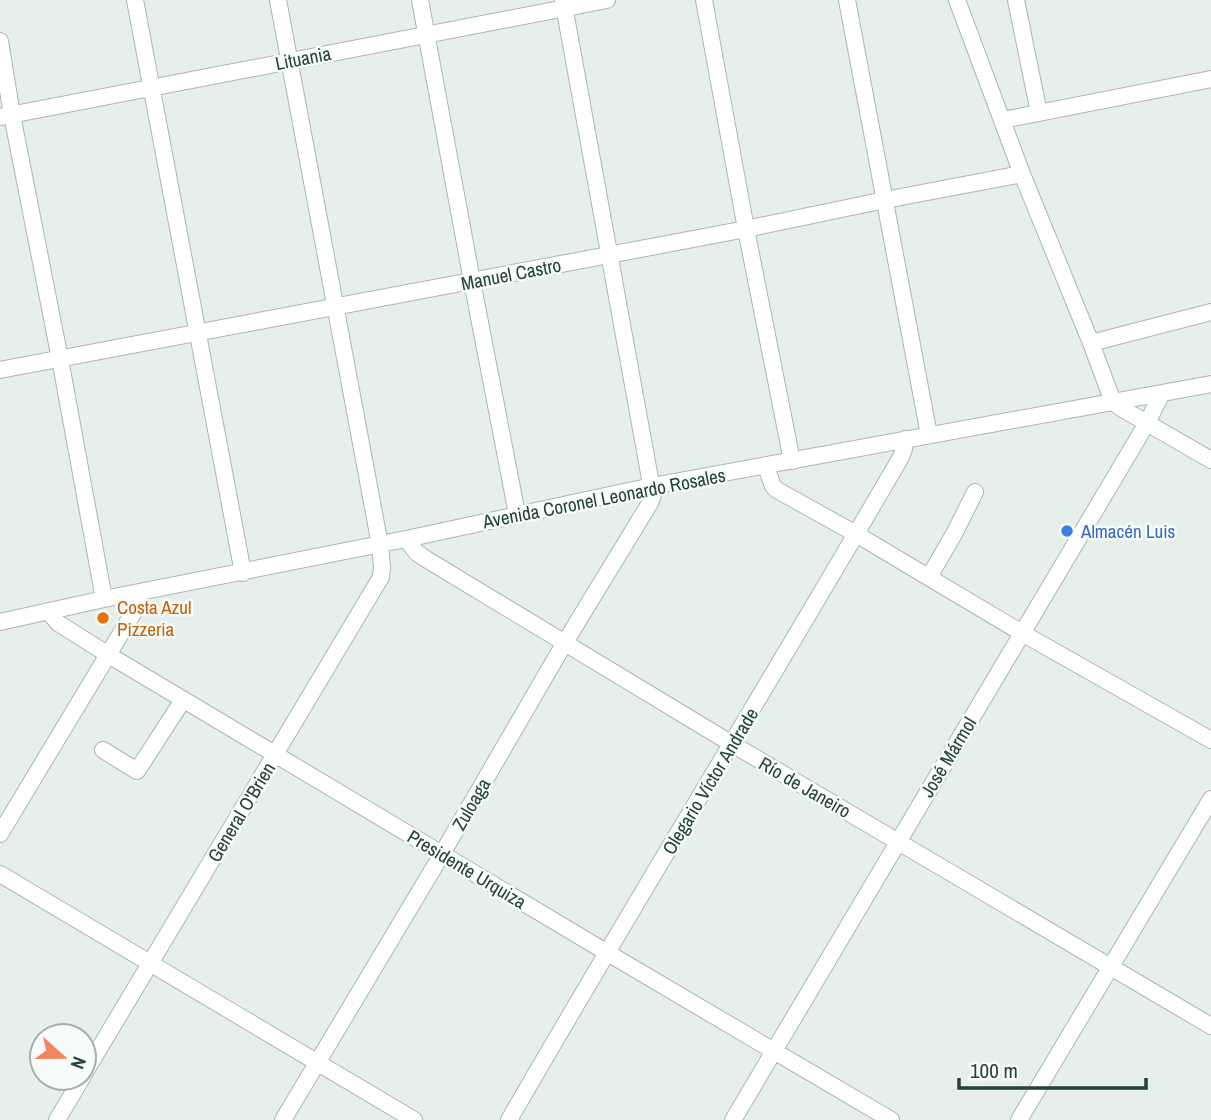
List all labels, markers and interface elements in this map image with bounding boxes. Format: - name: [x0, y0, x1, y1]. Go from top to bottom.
- street label: Lituania: [273, 40, 333, 76]
- street label: Manuel Castro: [459, 252, 563, 296]
- street label: Avenida Coronel Leonardo Rosales: [480, 462, 728, 534]
- place label: Almacén Luis: [1080, 518, 1176, 544]
- marker: Almacén Luis: [1059, 523, 1075, 539]
- place label: Costa Azul Pizzeria: [117, 594, 191, 642]
- marker: Costa Azul Pizzeria: [95, 610, 111, 626]
- street label: Olegario Víctor Andrade: [656, 703, 764, 859]
- street label: José Mármol: [914, 712, 982, 802]
- street label: Río de Janeiro: [754, 750, 856, 824]
- street label: General O'Brien: [201, 757, 281, 867]
- street label: Zuloaga: [446, 773, 496, 835]
- street label: Presidente Urquiza: [403, 823, 532, 915]
- north arrow: [28, 1022, 98, 1092]
- scale bar: [959, 1046, 1146, 1090]
- text: N: [65, 1053, 93, 1073]
- text: 100 m: [970, 1056, 1018, 1085]

